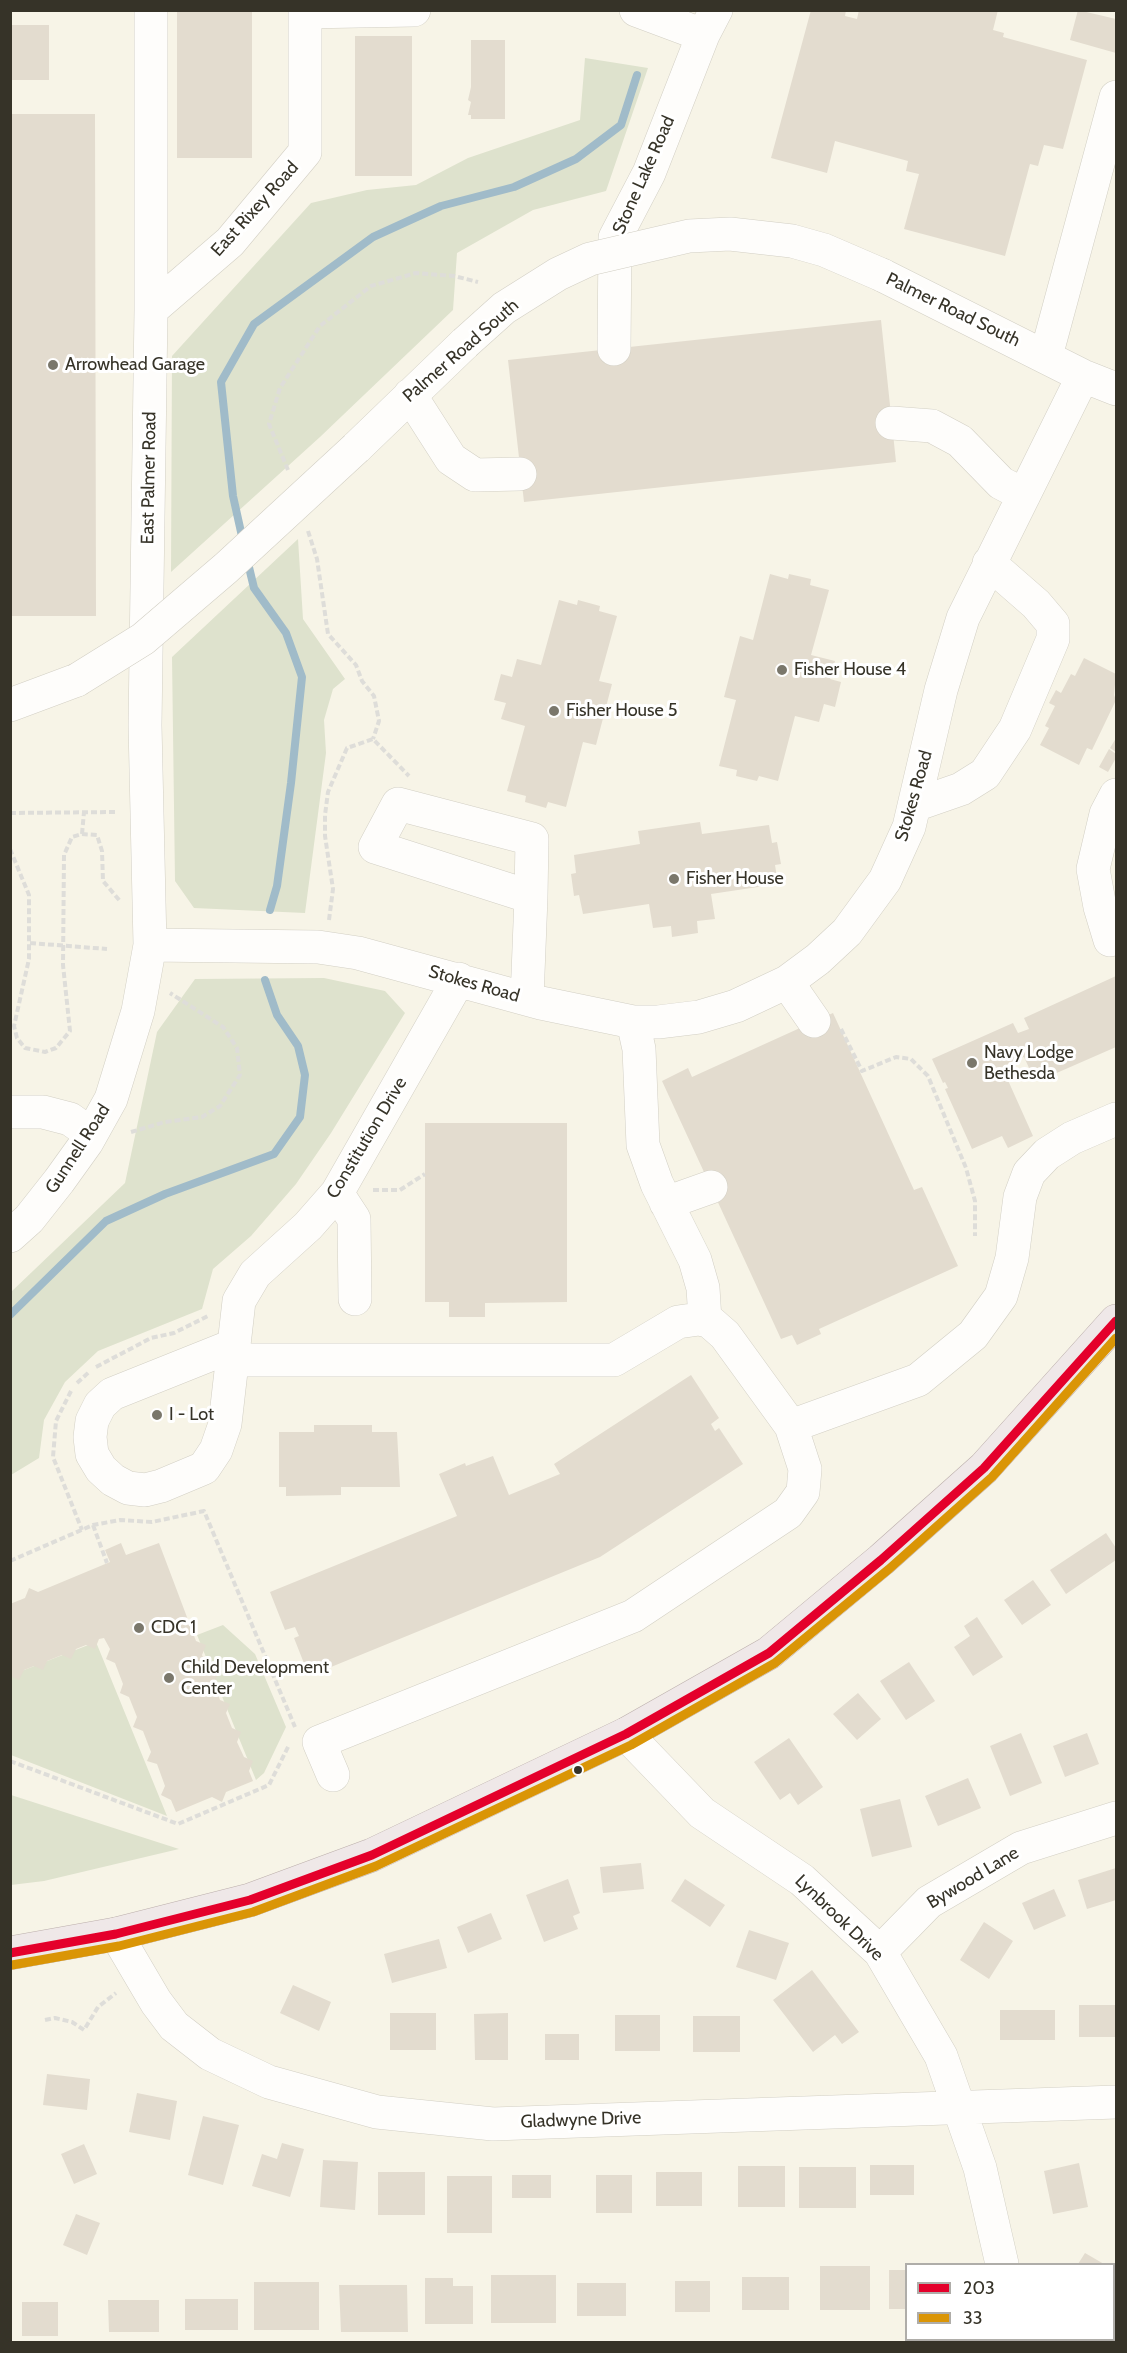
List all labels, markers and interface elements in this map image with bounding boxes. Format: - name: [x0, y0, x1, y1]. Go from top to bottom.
- street label: Stone Lake Road: [608, 113, 680, 237]
- street label: East Rixey Road: [207, 157, 303, 261]
- street label: Palmer Road South: [882, 268, 1024, 352]
- street label: Palmer Road South: [399, 295, 523, 407]
- place label: Arrowhead Garage: [65, 354, 205, 376]
- marker: Arrowhead Garage: [46, 358, 60, 372]
- street label: East Palmer Road: [137, 411, 161, 545]
- place label: Fisher House 4: [794, 659, 906, 681]
- marker: Fisher House 4: [775, 663, 789, 677]
- place label: Fisher House 5: [566, 700, 678, 722]
- marker: Fisher House 5: [547, 704, 561, 718]
- street label: Stokes Road: [891, 748, 937, 844]
- place label: Fisher House: [686, 868, 784, 890]
- marker: Fisher House: [667, 872, 681, 886]
- street label: Stokes Road: [426, 961, 522, 1007]
- place label: Navy Lodge Bethesda: [984, 1042, 1074, 1084]
- marker: Navy Lodge Bethesda: [965, 1056, 979, 1070]
- street label: Constitution Drive: [322, 1073, 412, 1203]
- street label: Gunnell Road: [41, 1100, 115, 1198]
- place label: I - Lot: [169, 1404, 214, 1426]
- marker: I - Lot: [150, 1408, 164, 1422]
- place label: CDC 1: [151, 1617, 196, 1639]
- marker: CDC 1: [132, 1621, 146, 1635]
- place label: Child Development Center: [181, 1657, 329, 1700]
- marker: Child Development Center: [162, 1671, 176, 1685]
- unlabelled marker: [572, 1764, 584, 1776]
- street label: Bywood Lane: [923, 1842, 1023, 1914]
- street label: Lynbrook Drive: [790, 1870, 888, 1966]
- street label: Gladwyne Drive: [520, 2107, 642, 2133]
- legend: [905, 2263, 1115, 2341]
- text: 203: [963, 2277, 995, 2299]
- text: 33: [963, 2307, 982, 2329]

